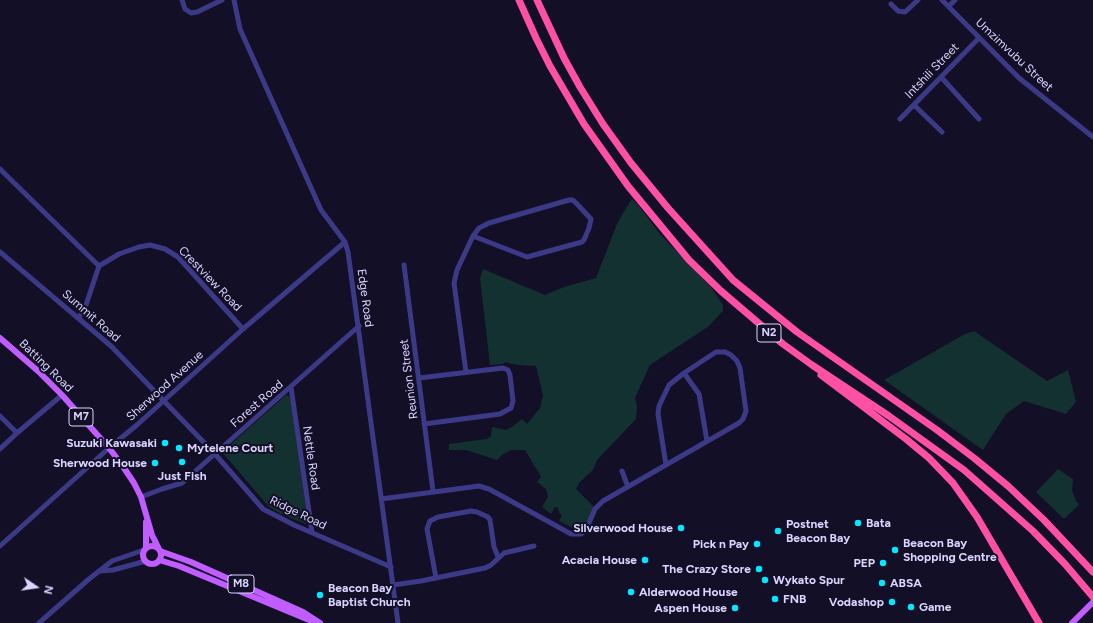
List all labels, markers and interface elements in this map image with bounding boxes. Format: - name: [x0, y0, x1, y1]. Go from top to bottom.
- street label: Umzimvubu Street: [972, 15, 1056, 95]
- street label: Intshili Street: [902, 40, 962, 102]
- street label: Crestview Road: [175, 243, 245, 315]
- street label: Edge Road: [354, 268, 376, 328]
- street label: Summit Road: [59, 287, 123, 345]
- road number: N2: [757, 324, 781, 342]
- street label: Batting Road: [16, 337, 76, 395]
- street label: Reunion Street: [397, 338, 421, 420]
- street label: Sherwood Avenue: [124, 348, 206, 424]
- street label: Forest Road: [228, 377, 286, 431]
- road number: M7: [69, 408, 93, 426]
- street label: Nettle Road: [299, 425, 323, 491]
- place label: Suzuki Kawasaki: [66, 436, 157, 450]
- marker: Suzuki Kawasaki: [160, 438, 170, 448]
- place label: Mytelene Court: [187, 441, 273, 455]
- marker: Mytelene Court: [174, 443, 184, 453]
- place label: Sherwood House: [53, 456, 147, 470]
- marker: Just Fish: [177, 457, 187, 467]
- marker: Sherwood House: [150, 458, 160, 468]
- place label: Just Fish: [158, 469, 206, 483]
- street label: Ridge Road: [267, 493, 329, 533]
- place label: Bata: [866, 516, 891, 530]
- place label: Postnet Beacon Bay: [786, 517, 850, 545]
- marker: Bata: [853, 518, 863, 528]
- place label: Silverwood House: [573, 521, 673, 535]
- marker: Silverwood House: [676, 523, 686, 533]
- marker: Postnet Beacon Bay: [773, 526, 783, 536]
- place label: Beacon Bay Shopping Centre: [903, 536, 997, 564]
- place label: Pick n Pay: [693, 537, 749, 551]
- marker: Pick n Pay: [752, 539, 762, 549]
- marker: Beacon Bay Shopping Centre: [890, 545, 900, 555]
- place label: Acacia House: [562, 553, 637, 567]
- marker: Acacia House: [640, 555, 650, 565]
- place label: PEP: [853, 556, 875, 570]
- marker: PEP: [878, 558, 888, 568]
- place label: The Crazy Store: [662, 562, 751, 576]
- marker: The Crazy Store: [754, 564, 764, 574]
- north arrow: [16, 567, 56, 607]
- place label: Wykato Spur: [773, 573, 845, 587]
- road number: M8: [228, 575, 254, 593]
- marker: Wykato Spur: [760, 575, 770, 585]
- place label: ABSA: [890, 576, 922, 590]
- marker: ABSA: [877, 578, 887, 588]
- place label: Beacon Bay Baptist Church: [328, 581, 410, 609]
- text: N: [41, 584, 55, 595]
- place label: Alderwood House: [639, 585, 738, 599]
- marker: Alderwood House: [626, 587, 636, 597]
- marker: Beacon Bay Baptist Church: [315, 590, 325, 600]
- place label: FNB: [783, 592, 806, 606]
- marker: FNB: [770, 594, 780, 604]
- place label: Vodashop: [829, 595, 884, 609]
- marker: Vodashop: [887, 597, 897, 607]
- place label: Game: [919, 600, 951, 614]
- place label: Aspen House: [654, 601, 727, 615]
- marker: Game: [906, 602, 916, 612]
- marker: Aspen House: [730, 603, 740, 613]

